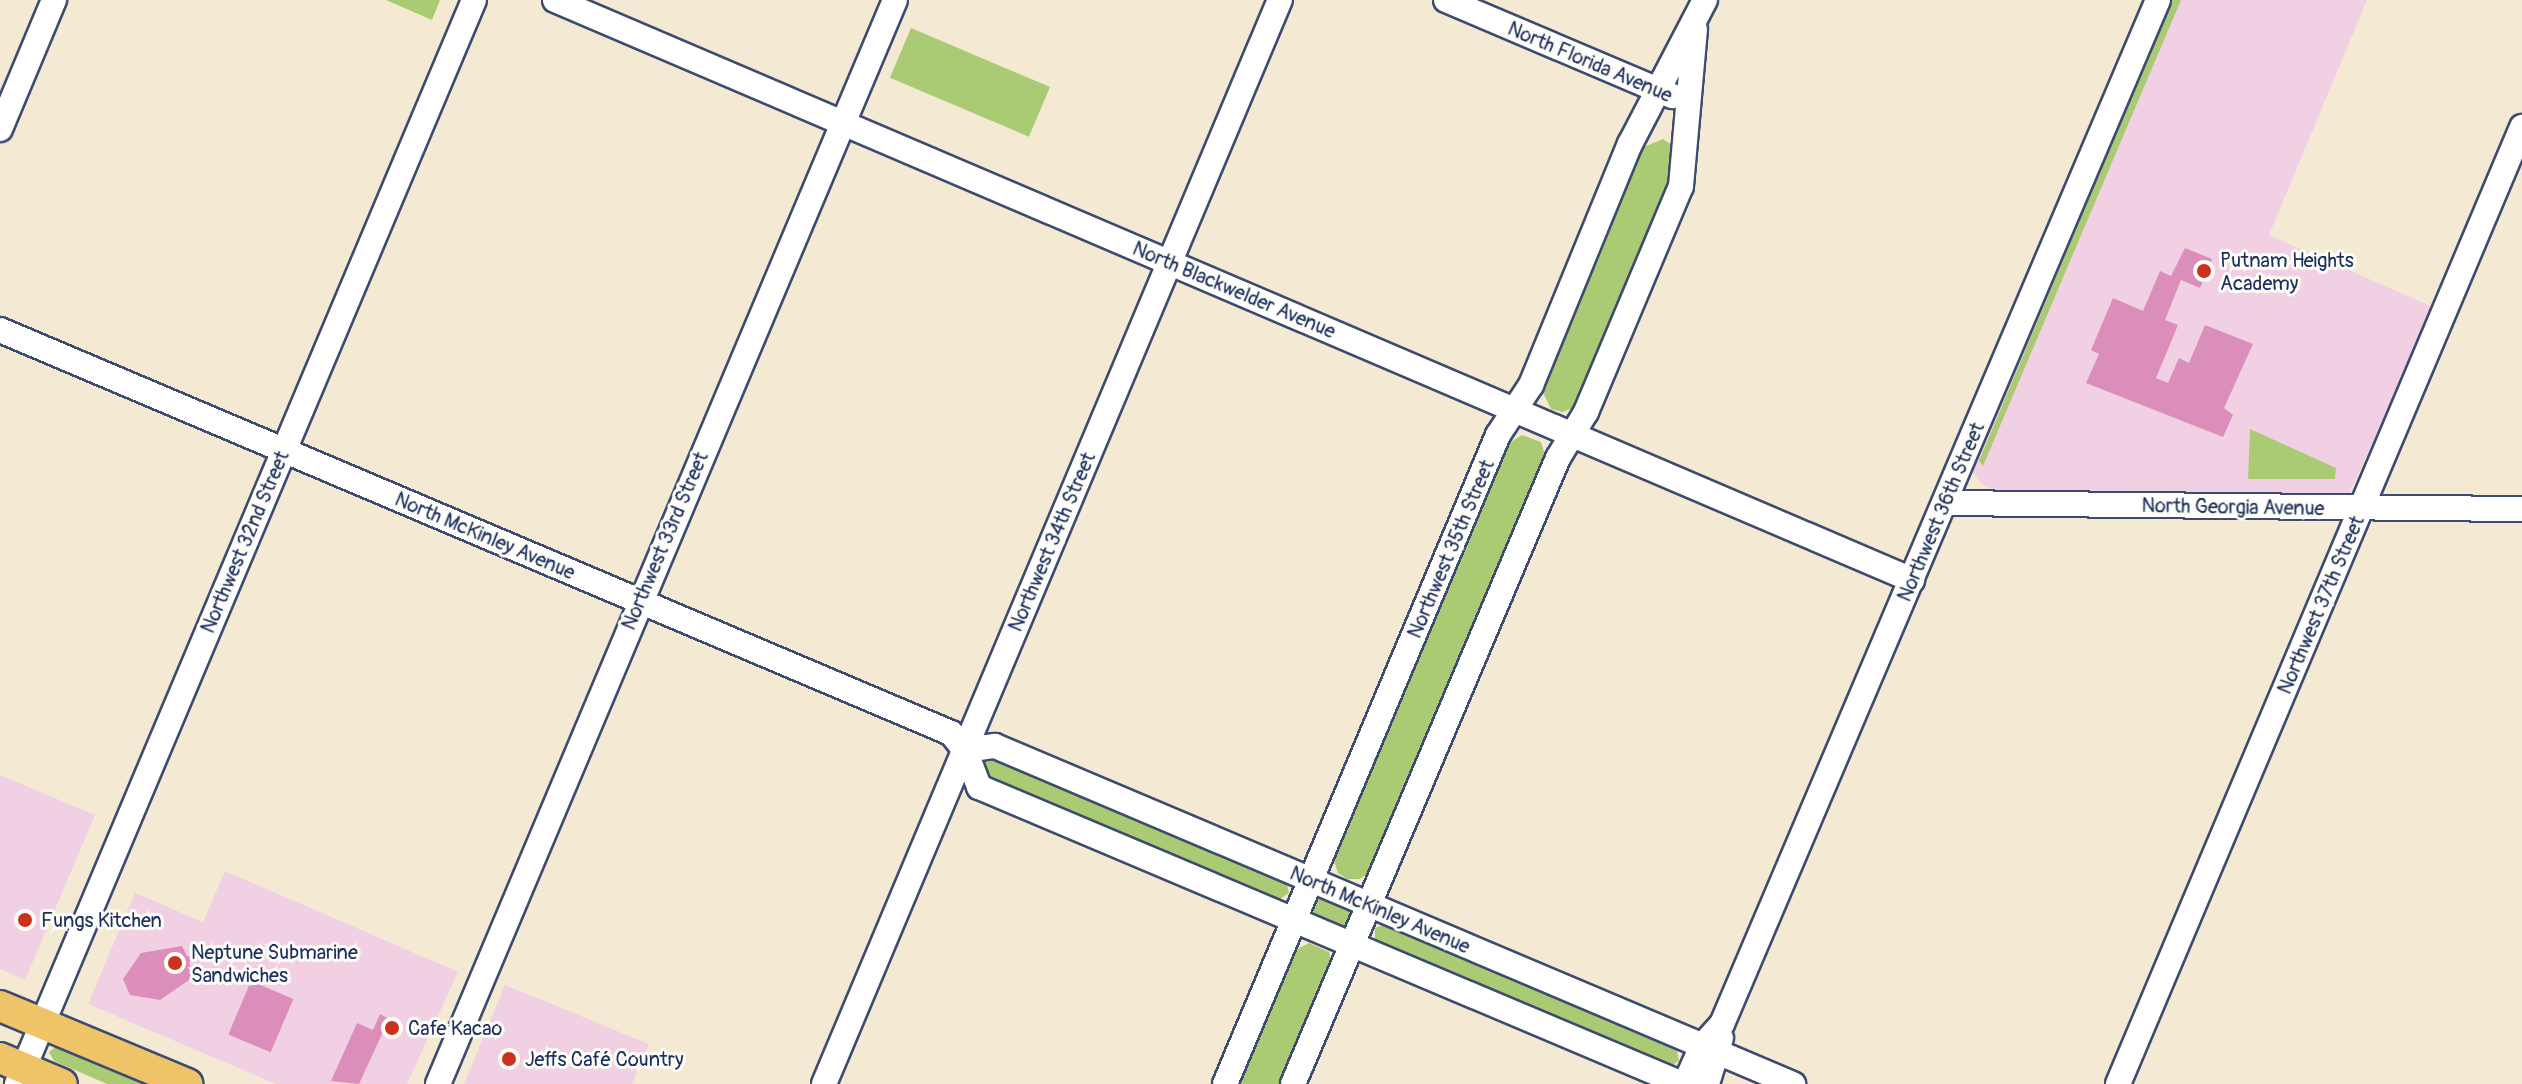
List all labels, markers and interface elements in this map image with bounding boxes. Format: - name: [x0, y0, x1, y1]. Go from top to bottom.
- street label: North Florida Avenue: [1504, 17, 1676, 107]
- street label: North Blackwelder Avenue: [1129, 236, 1339, 344]
- place label: Putnam Heights Academy: [2220, 248, 2354, 295]
- marker: Putnam Heights Academy: [2195, 262, 2213, 280]
- street label: Northwest 36th Street: [1892, 419, 1990, 605]
- street label: Northwest 32nd Street: [196, 447, 294, 637]
- street label: Northwest 33rd Street: [617, 448, 713, 634]
- street label: Northwest 34th Street: [1003, 449, 1101, 635]
- street label: Northwest 35th Street: [1403, 456, 1499, 642]
- street label: North McKinley Avenue: [391, 487, 579, 585]
- street label: North Georgia Avenue: [2141, 493, 2325, 521]
- street label: Northwest 37th Street: [2273, 512, 2369, 698]
- street label: North McKinley Avenue: [1286, 861, 1474, 959]
- place label: Fungs Kitchen: [41, 908, 162, 932]
- marker: Fungs Kitchen: [16, 911, 34, 929]
- place label: Neptune Submarine Sandwiches: [191, 940, 358, 987]
- marker: Neptune Submarine Sandwiches: [166, 954, 184, 972]
- place label: Cafe Kacao: [408, 1016, 502, 1040]
- marker: Cafe Kacao: [383, 1019, 401, 1037]
- place label: Jeffs Café Country: [525, 1047, 684, 1071]
- marker: Jeffs Café Country: [500, 1050, 518, 1068]

